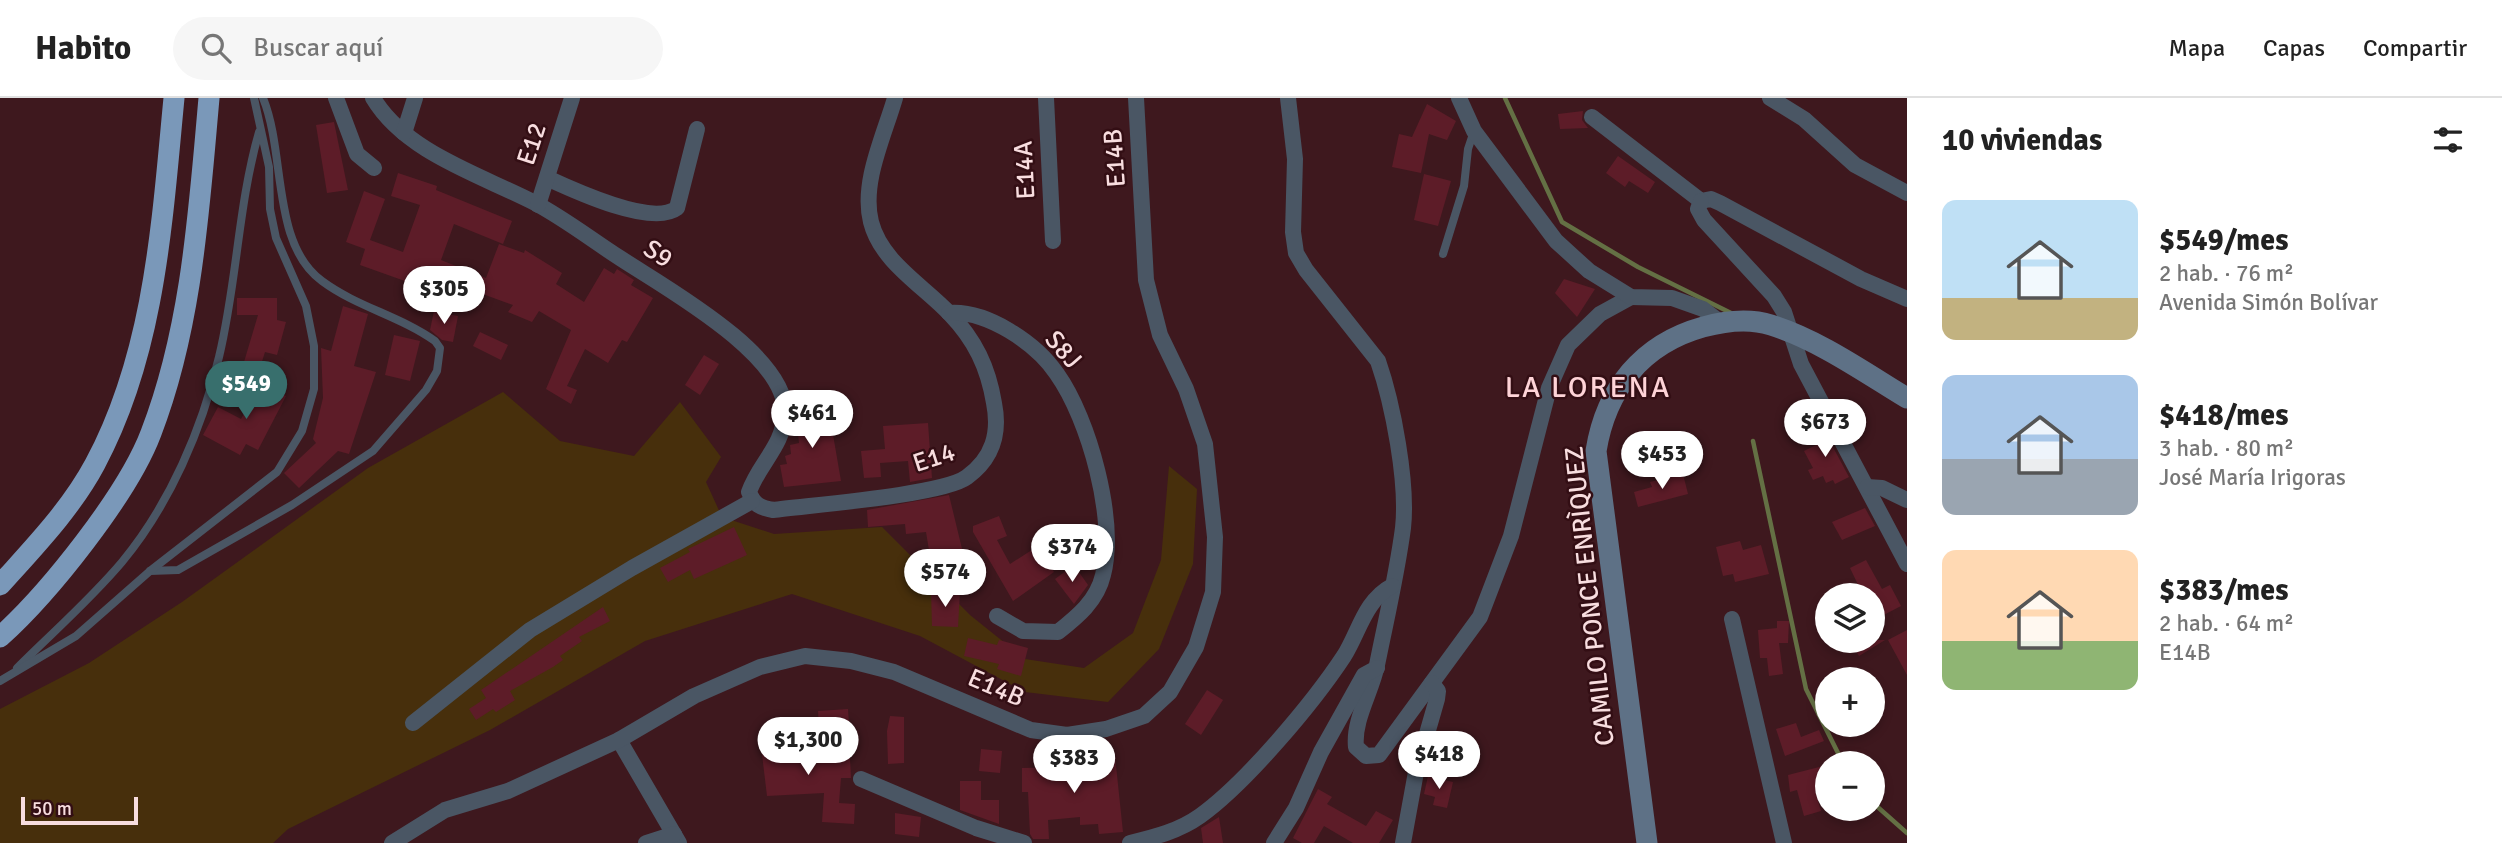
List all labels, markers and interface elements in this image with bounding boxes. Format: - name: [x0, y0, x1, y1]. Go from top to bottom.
- search box: [173, 17, 663, 80]
- text: Habito: [35, 28, 131, 69]
- icon: search: [197, 29, 235, 67]
- text: Buscar aquí: [253, 32, 383, 64]
- text: Mapa: [2169, 33, 2225, 63]
- text: Capas: [2263, 33, 2325, 63]
- text: Compartir: [2363, 33, 2467, 63]
- street label: E12: [510, 119, 554, 169]
- icon: filters: [2429, 121, 2467, 159]
- text: 10 viviendas: [1942, 122, 2102, 159]
- street label: E14B: [1097, 128, 1133, 188]
- street label: E14A: [1007, 140, 1043, 200]
- text: $549/mes: [2159, 222, 2288, 259]
- icon: home: [1998, 228, 2082, 312]
- street label: S9: [637, 233, 679, 275]
- text: 2 hab. · 76 m²: [2159, 259, 2294, 288]
- pin: $305: [403, 266, 485, 326]
- text: $305: [419, 274, 469, 303]
- text: Avenida Simón Bolívar: [2159, 288, 2378, 317]
- street label: S8J: [1038, 324, 1088, 376]
- pin: $549: [205, 362, 287, 421]
- text: $549: [221, 369, 271, 398]
- district label: LA LORENA: [1505, 369, 1671, 406]
- pin: $461: [771, 390, 853, 450]
- text: $418/mes: [2159, 397, 2288, 434]
- text: $461: [787, 398, 837, 427]
- pin: $673: [1784, 400, 1866, 459]
- icon: home: [1998, 403, 2082, 487]
- text: $673: [1800, 407, 1850, 436]
- pin: $453: [1621, 432, 1703, 491]
- text: 3 hab. · 80 m²: [2159, 434, 2294, 463]
- street label: E14: [909, 436, 959, 480]
- text: $453: [1637, 439, 1687, 468]
- street label: CAMILO PONCE ENRÌQUEZ: [1558, 445, 1622, 747]
- text: José María Irigoras: [2159, 463, 2346, 492]
- pin: $374: [1031, 524, 1113, 584]
- text: $374: [1047, 532, 1097, 561]
- pin: $574: [904, 550, 986, 609]
- text: $574: [920, 557, 970, 586]
- text: $383/mes: [2159, 572, 2288, 609]
- icon: home: [1998, 578, 2082, 662]
- map controls: [1815, 583, 1885, 821]
- button: layers: [1815, 583, 1885, 653]
- text: 2 hab. · 64 m²: [2159, 609, 2294, 638]
- text: E14B: [2159, 638, 2211, 667]
- street label: E14B: [963, 662, 1029, 714]
- button: +: [1815, 667, 1885, 737]
- pin: $1,300: [751, 718, 865, 777]
- text: $1,300: [774, 725, 842, 754]
- pin: $418: [1398, 732, 1480, 791]
- pin: $383: [1033, 736, 1115, 795]
- text: $418: [1414, 739, 1464, 768]
- text: $383: [1049, 743, 1099, 772]
- button: −: [1815, 751, 1885, 821]
- scale bar: [21, 794, 138, 826]
- text: 50 m: [32, 797, 72, 821]

